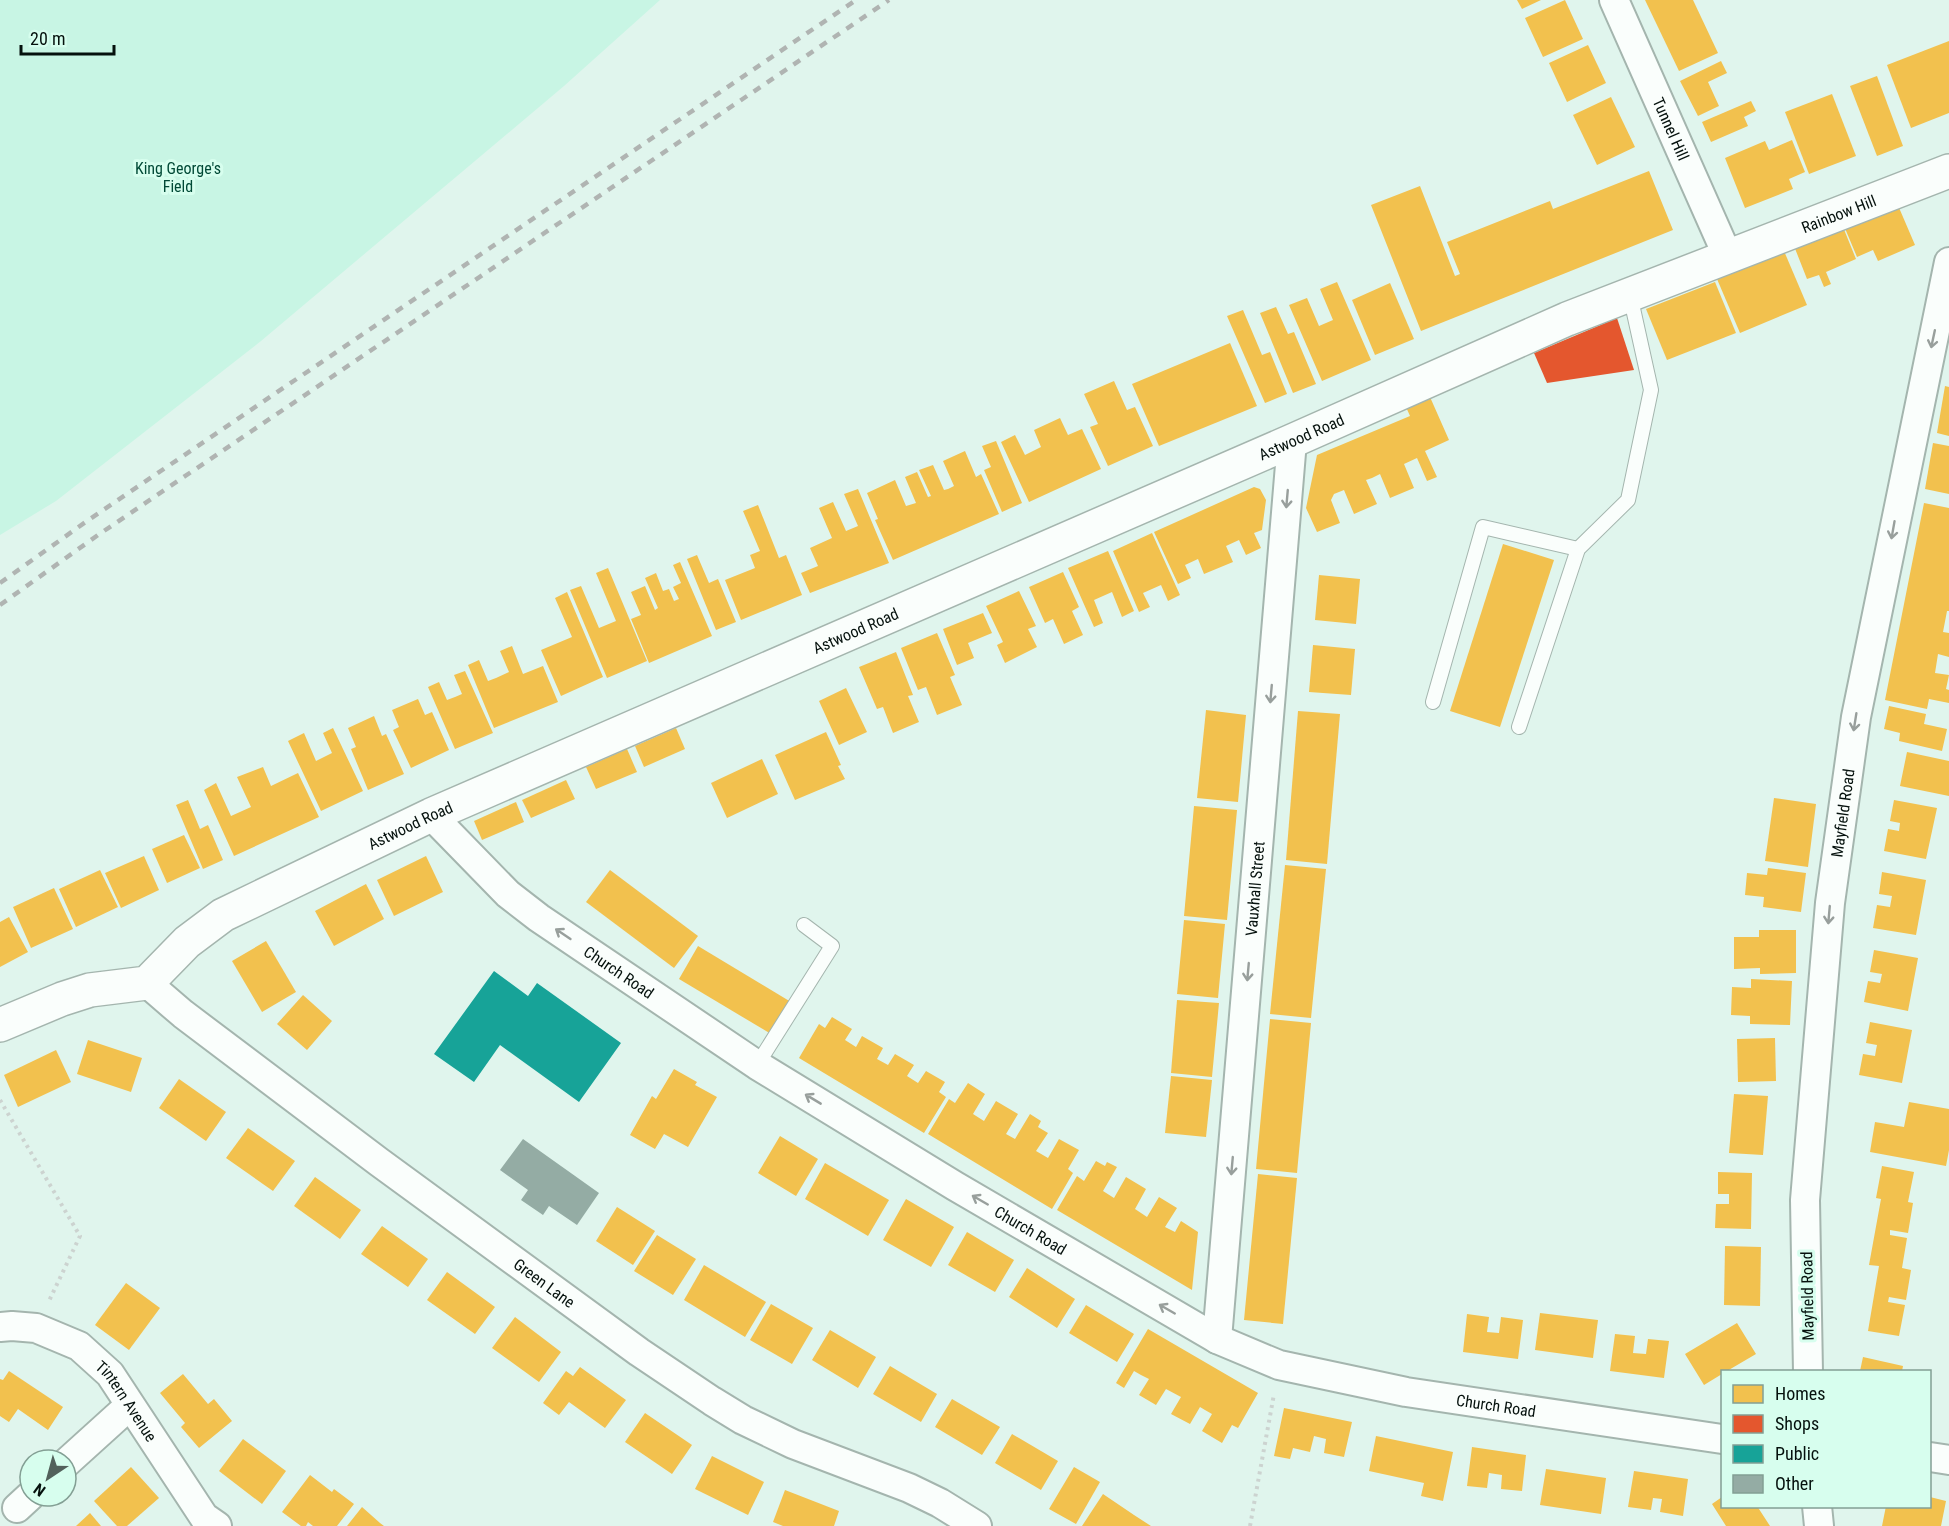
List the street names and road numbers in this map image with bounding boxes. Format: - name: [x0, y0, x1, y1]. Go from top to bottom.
- street label: Tunnel Hill: [1649, 95, 1693, 163]
- street label: Rainbow Hill: [1799, 191, 1879, 237]
- street label: Astwood Road: [1256, 410, 1347, 464]
- street label: Astwood Road: [810, 604, 901, 658]
- street label: Mayfield Road: [1828, 768, 1859, 858]
- street label: Astwood Road: [365, 798, 456, 854]
- street label: Vauxhall Street: [1242, 840, 1269, 937]
- street label: Church Road: [580, 942, 657, 1003]
- street label: Church Road: [991, 1202, 1070, 1259]
- street label: Mayfield Road: [1797, 1251, 1818, 1341]
- street label: Green Lane: [510, 1255, 578, 1312]
- street label: Tintern Avenue: [92, 1357, 161, 1445]
- street label: Church Road: [1455, 1391, 1537, 1421]

